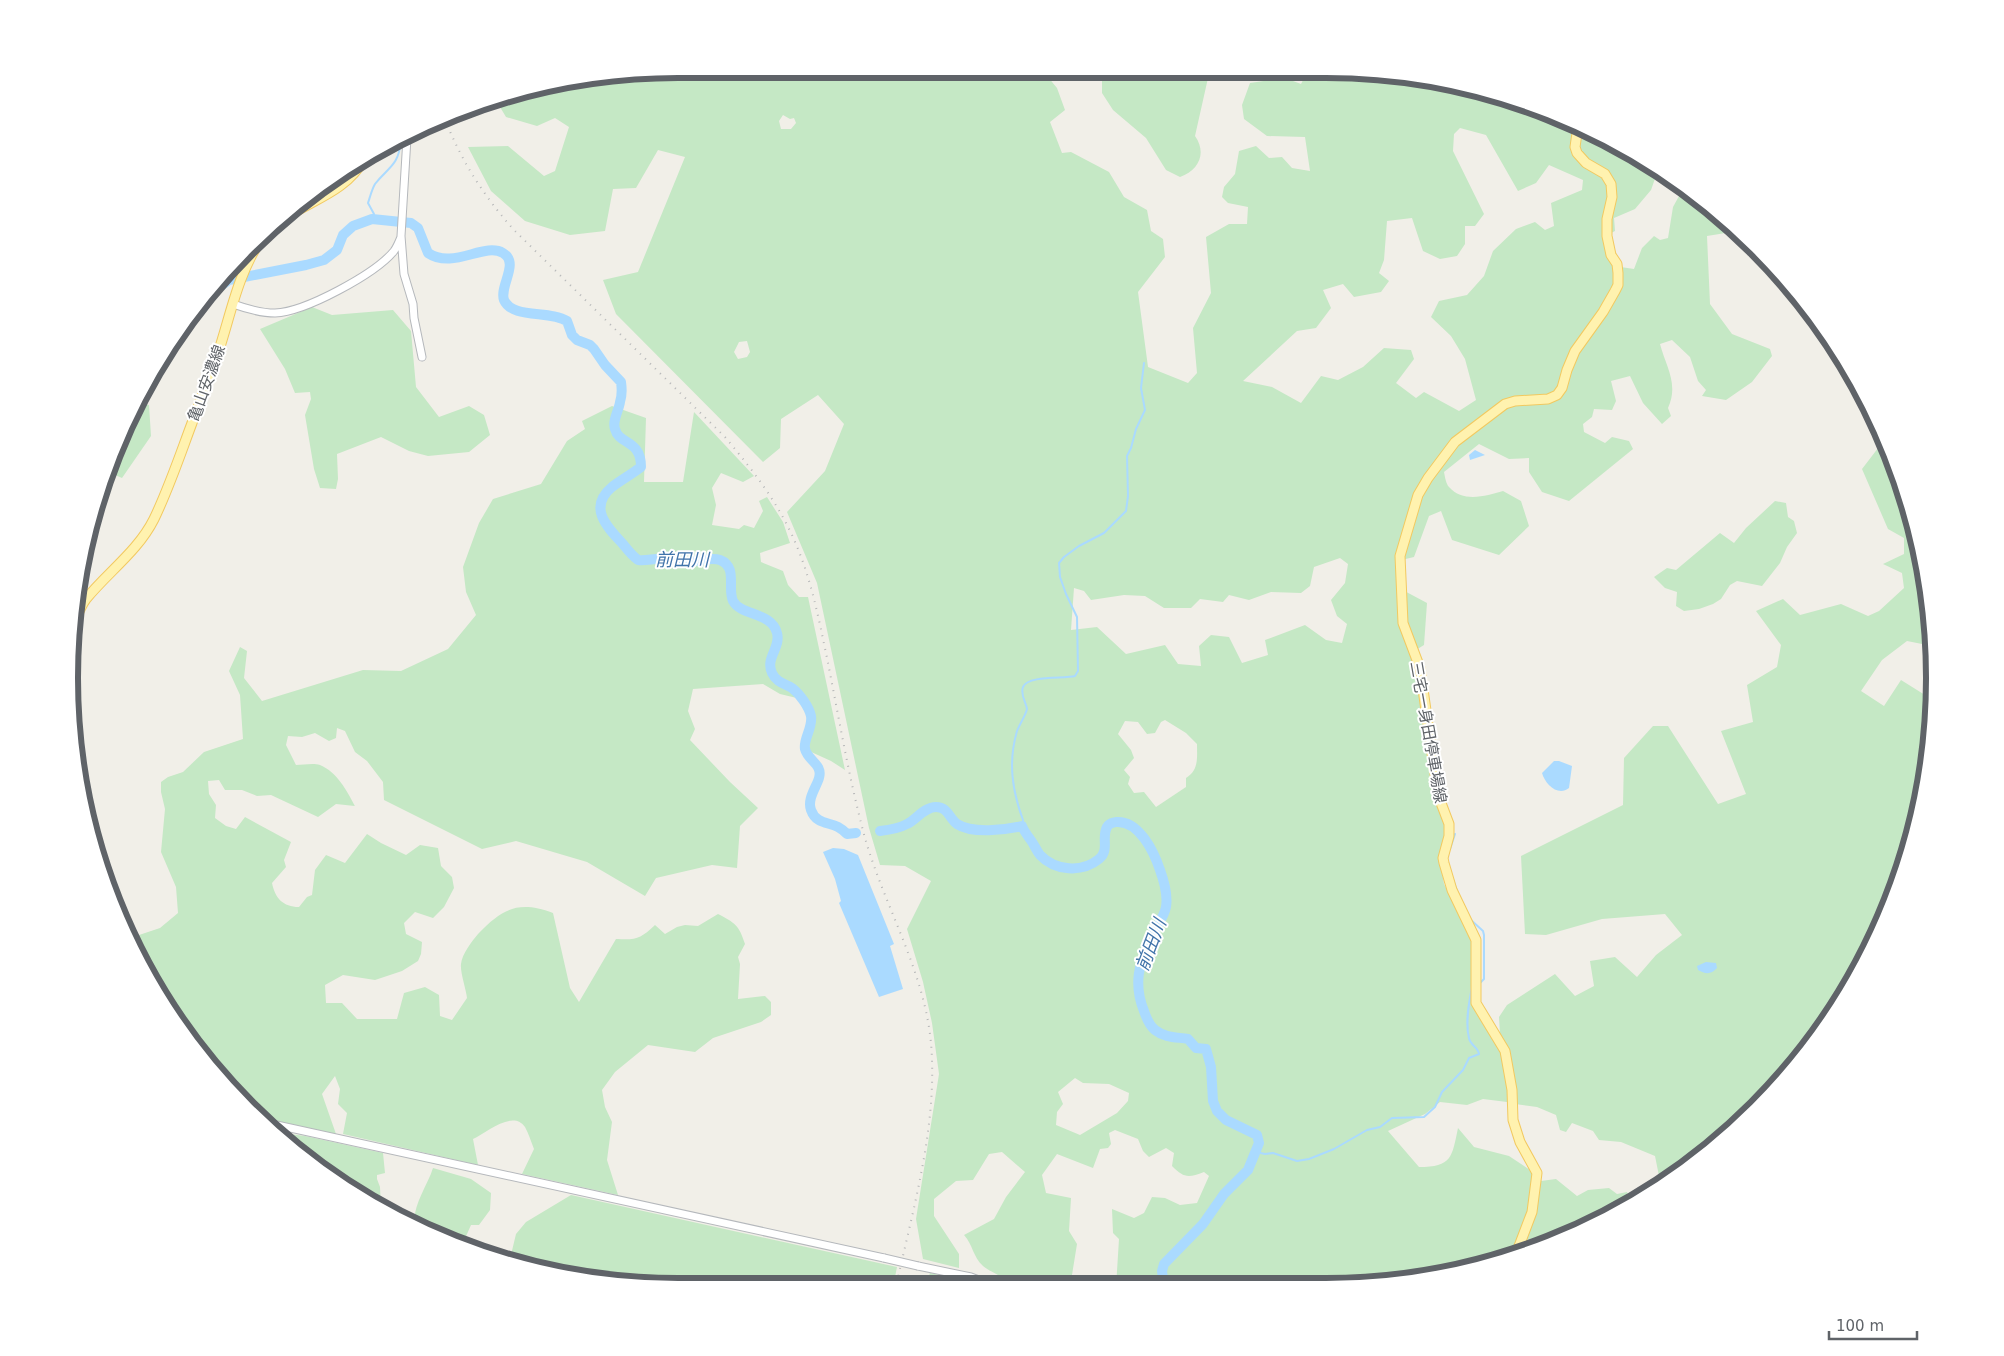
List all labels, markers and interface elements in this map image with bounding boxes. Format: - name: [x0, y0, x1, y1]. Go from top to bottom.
- street label: 亀山安濃線: [184, 342, 229, 424]
- water label: 前田川: [655, 549, 711, 570]
- street label: 三宅一身田停車場線: [1407, 660, 1450, 805]
- water label: 前田川: [1131, 914, 1171, 974]
- scale bar: [1829, 1308, 1916, 1340]
- text: 100 m: [1836, 1317, 1884, 1335]

